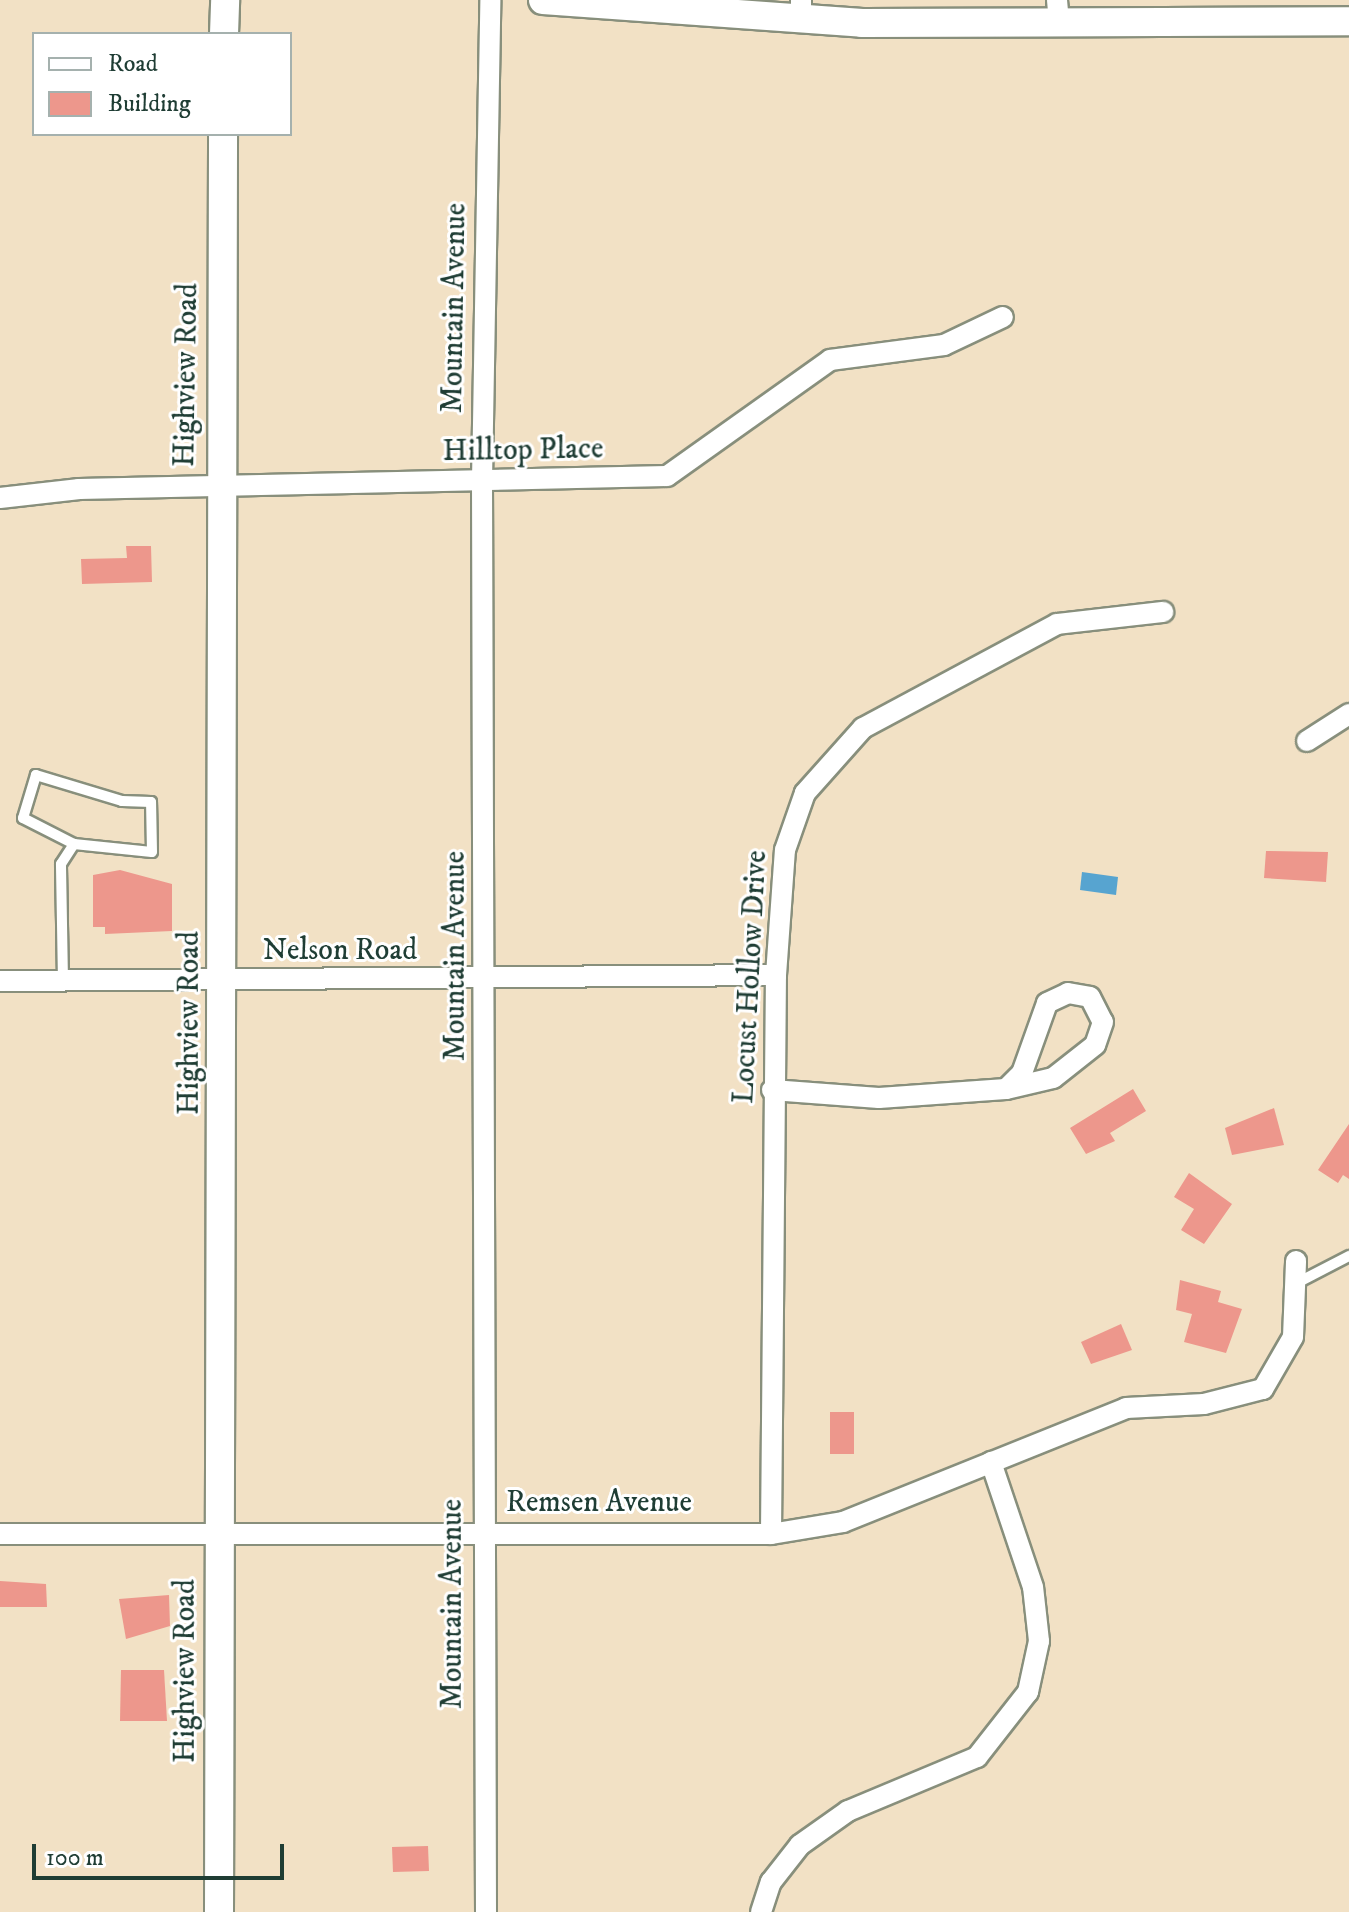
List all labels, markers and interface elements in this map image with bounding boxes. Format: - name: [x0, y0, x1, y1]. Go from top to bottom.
- legend: [32, 32, 292, 136]
- text: Road: [108, 49, 158, 79]
- text: Building: [108, 89, 191, 119]
- street label: Mountain Avenue: [435, 203, 475, 413]
- street label: Highview Road: [167, 283, 207, 467]
- street label: Hilltop Place: [442, 432, 604, 470]
- street label: Locust Hollow Drive: [726, 849, 776, 1105]
- street label: Mountain Avenue: [438, 851, 474, 1061]
- street label: Highview Road: [172, 931, 208, 1115]
- street label: Nelson Road: [263, 933, 417, 969]
- street label: Remsen Avenue: [506, 1485, 692, 1521]
- street label: Mountain Avenue: [435, 1499, 471, 1709]
- street label: Highview Road: [168, 1579, 204, 1763]
- scale bar: [36, 1828, 288, 1878]
- text: 100 m: [46, 1843, 104, 1873]

